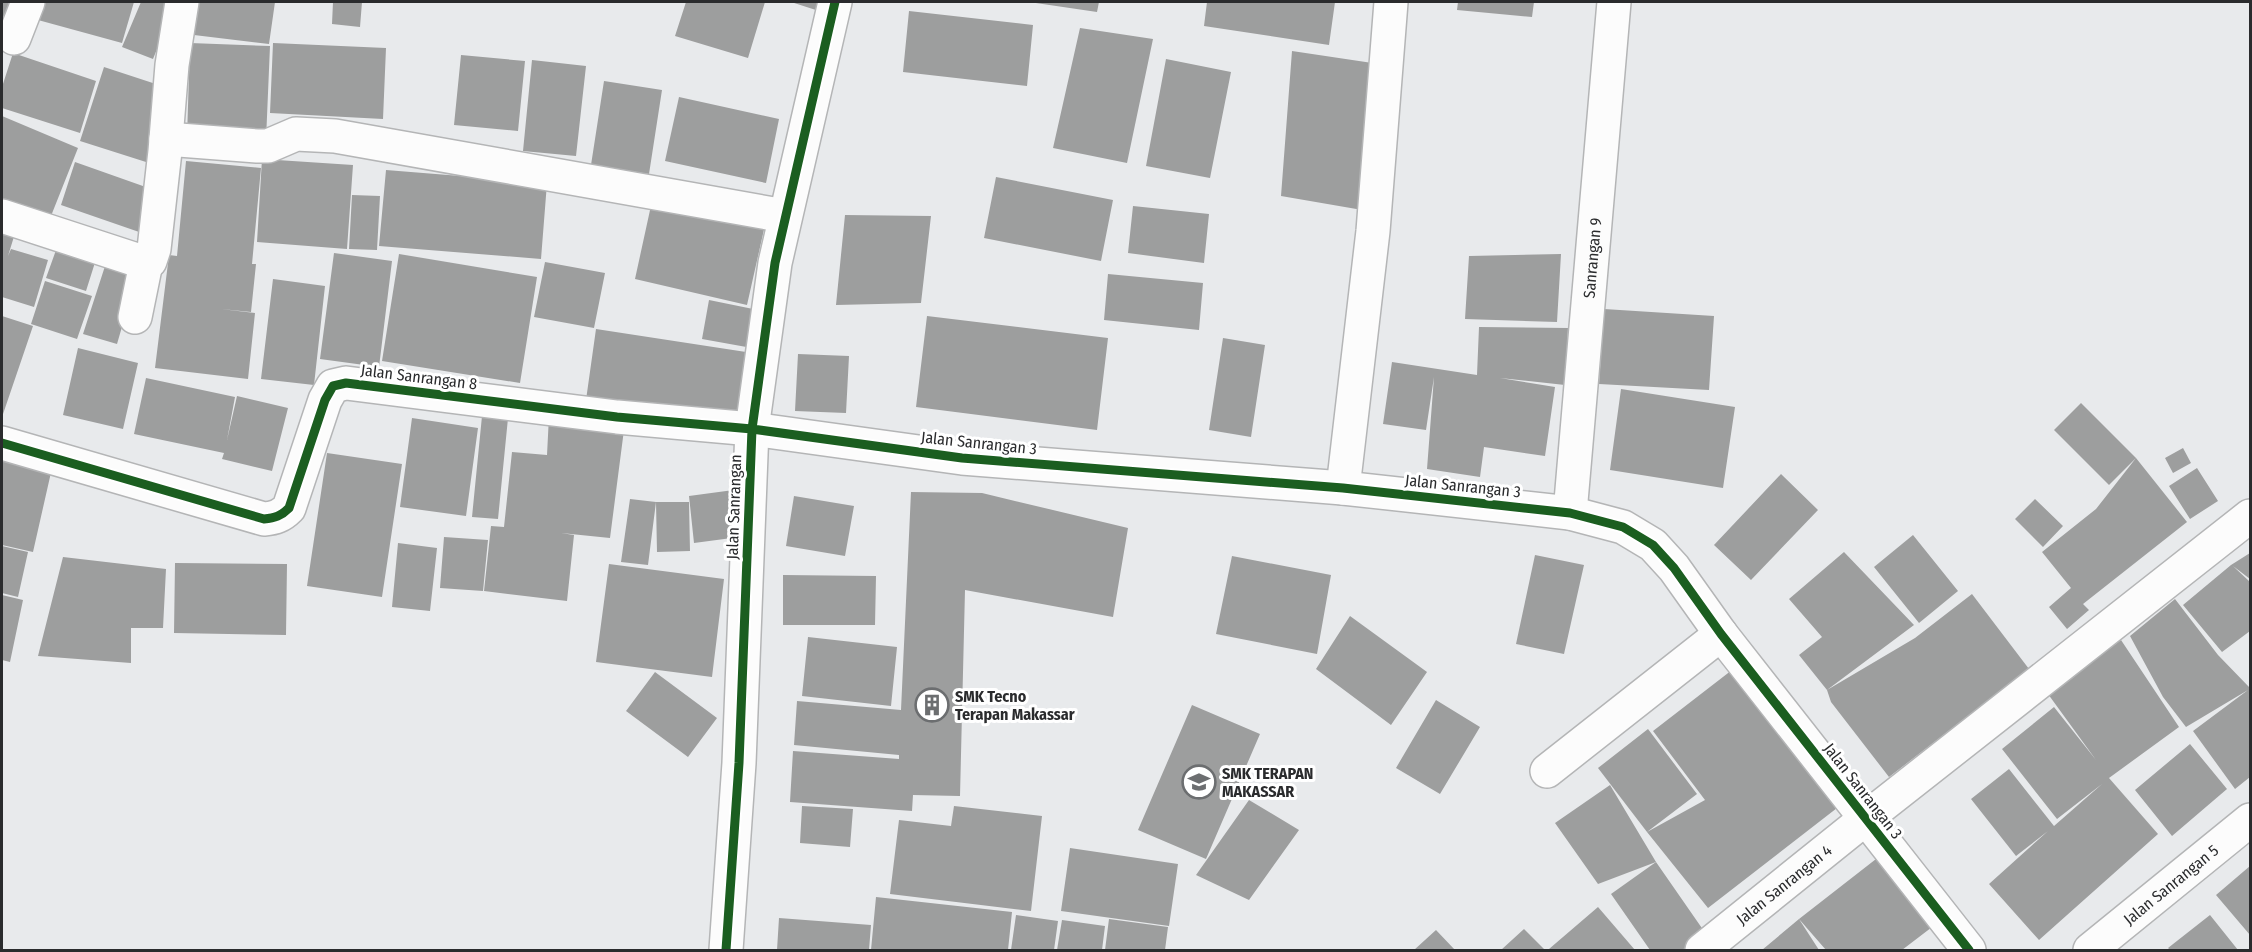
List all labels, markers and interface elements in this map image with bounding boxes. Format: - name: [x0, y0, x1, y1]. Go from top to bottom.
- street label: Sanrangan 9: [1579, 217, 1605, 299]
- street label: Jalan Sanrangan 8: [360, 360, 478, 394]
- street label: Jalan Sanrangan 3: [920, 427, 1038, 459]
- street label: Jalan Sanrangan: [723, 454, 745, 560]
- street label: Jalan Sanrangan 3: [1404, 470, 1522, 502]
- building icon: SMK Tecno Terapan Makassar: [914, 687, 950, 723]
- place label: SMK Tecno Terapan Makassar: [955, 687, 1075, 724]
- street label: Jalan Sanrangan 3: [1820, 739, 1906, 843]
- school or university icon: SMK TERAPAN MAKASSAR: [1181, 764, 1217, 800]
- place label: SMK TERAPAN MAKASSAR: [1222, 764, 1313, 801]
- street label: Jalan Sanrangan 4: [1732, 840, 1836, 928]
- street label: Jalan Sanrangan 5: [2120, 840, 2222, 929]

